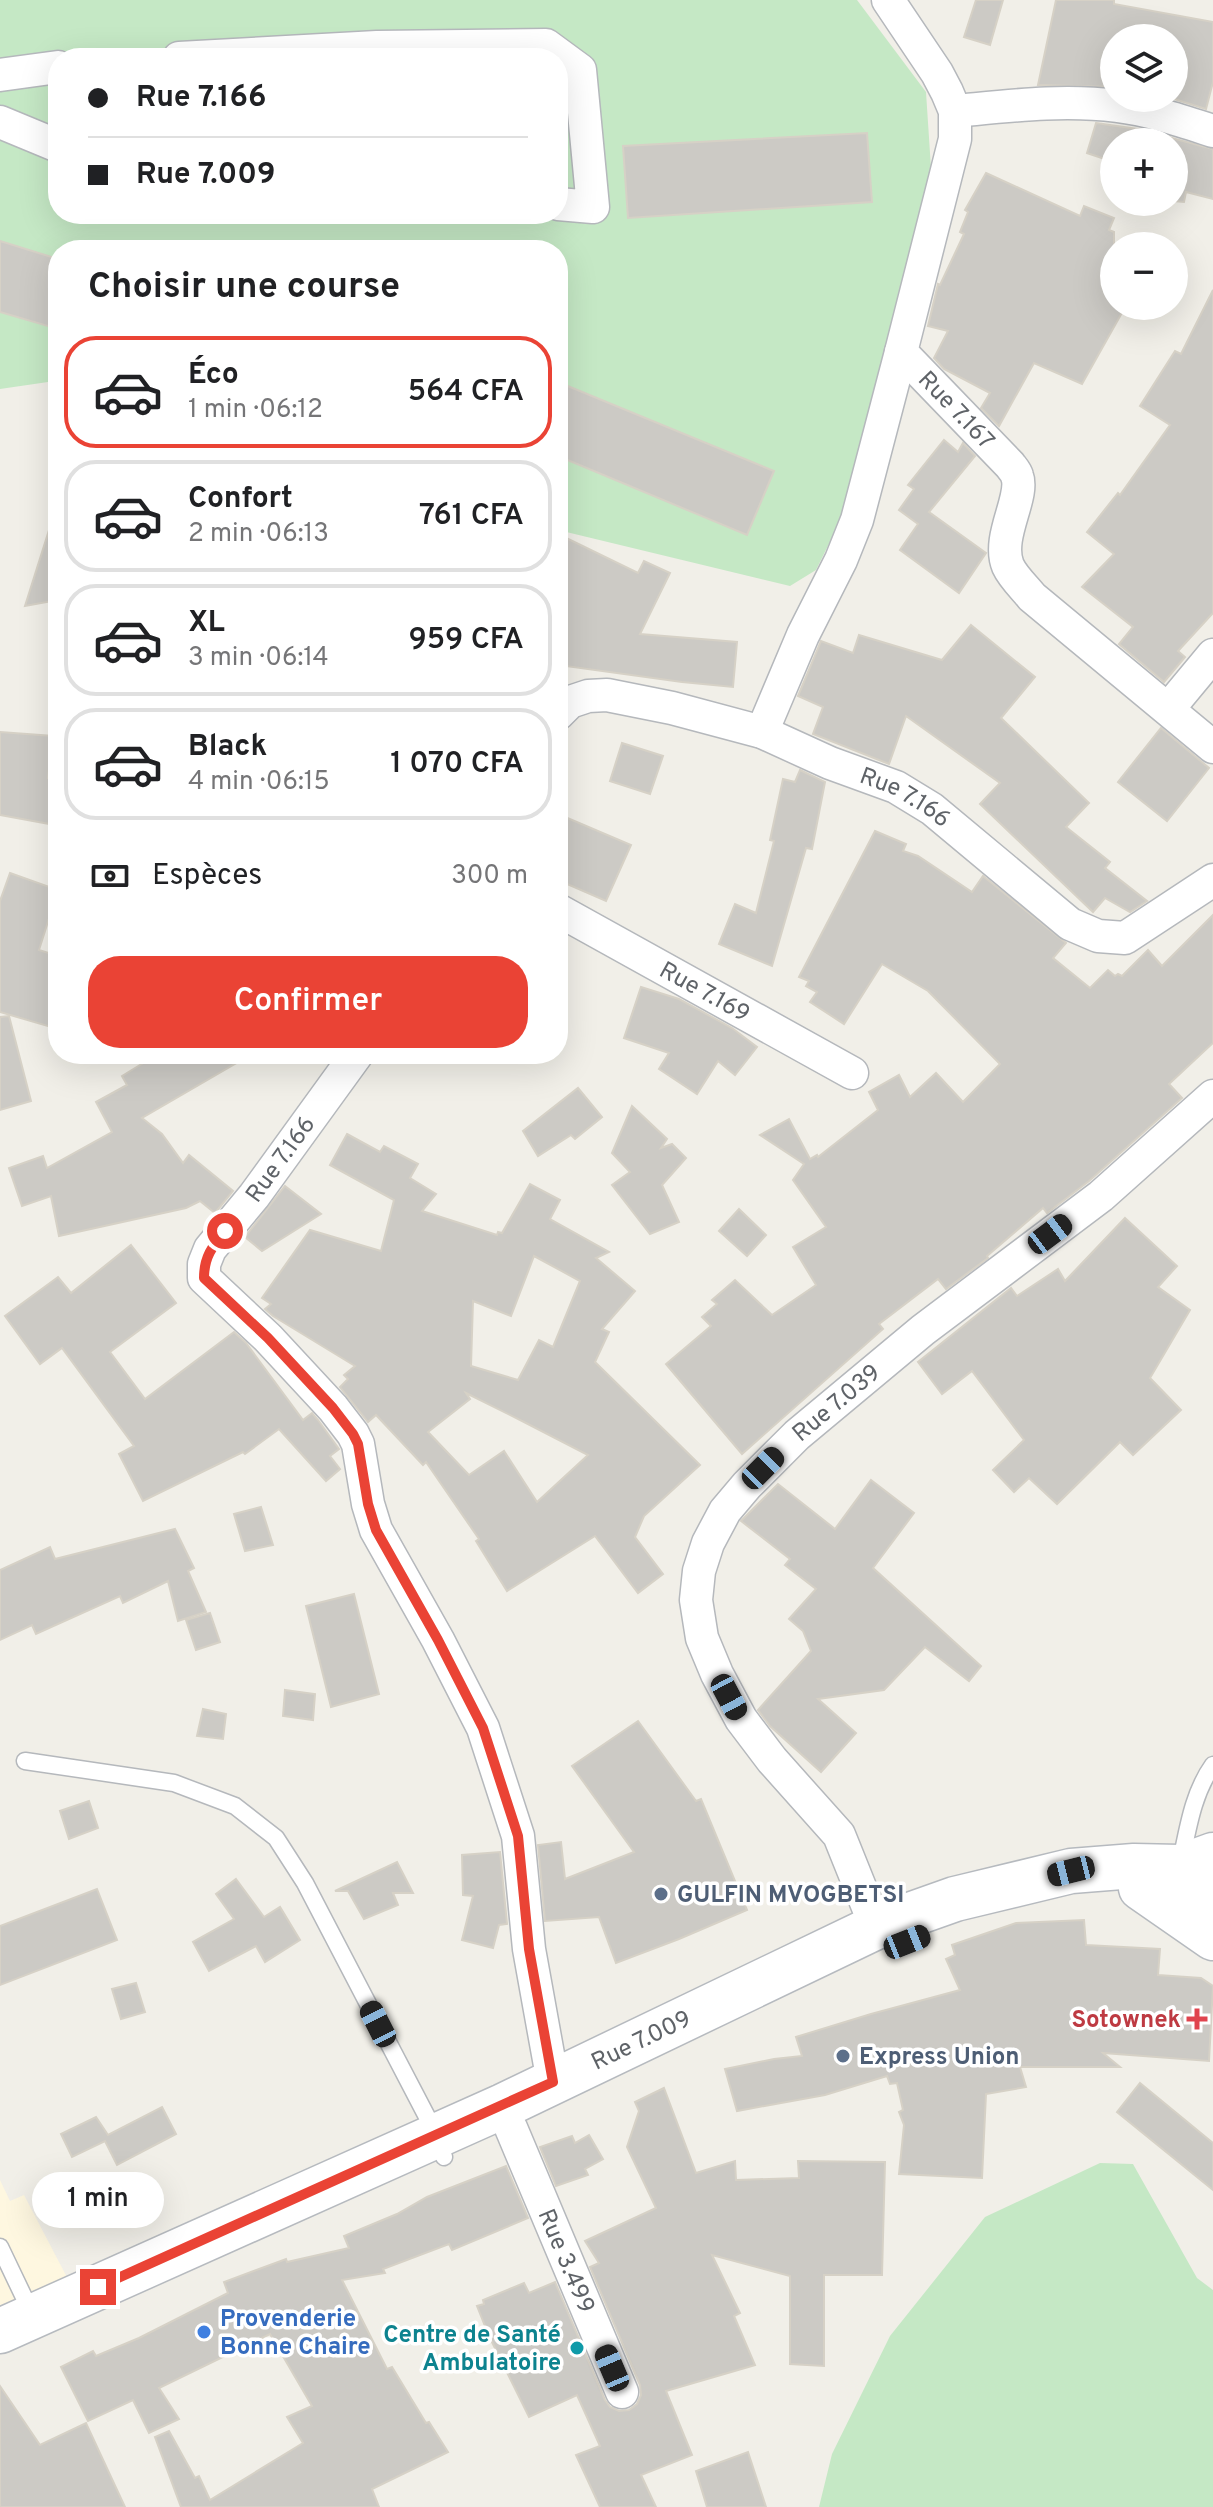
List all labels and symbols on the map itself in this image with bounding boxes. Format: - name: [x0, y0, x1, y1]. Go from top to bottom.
- street label: Rue 7.167: [911, 366, 1000, 457]
- street label: Rue 7.166: [855, 762, 956, 835]
- street label: Rue 7.169: [653, 956, 755, 1030]
- street label: Rue 7.166: [240, 1111, 323, 1209]
- car: [1024, 1210, 1076, 1258]
- route start: [207, 1213, 243, 1249]
- street label: Rue 7.039: [787, 1359, 888, 1449]
- car: [738, 1443, 788, 1493]
- car: [707, 1670, 751, 1724]
- car: [1045, 1854, 1097, 1888]
- place label: GULFIN MVOGBETSI: [677, 1881, 904, 1911]
- marker: GULFIN MVOGBETSI: [652, 1885, 670, 1903]
- car: [880, 1922, 934, 1962]
- car: [356, 1997, 400, 2051]
- street label: Rue 7.009: [587, 2005, 697, 2078]
- place label: Sotownek: [1072, 2006, 1181, 2036]
- marker: Sotownek: [1188, 2010, 1206, 2028]
- place label: Express Union: [859, 2043, 1019, 2073]
- marker: Express Union: [834, 2047, 852, 2065]
- callout: 1 min: [32, 2171, 164, 2227]
- street label: Rue 3.499: [530, 2205, 600, 2318]
- route end: [80, 2269, 116, 2305]
- place label: Provenderie Bonne Chaire: [220, 2305, 371, 2363]
- place label: Centre de Santé Ambulatoire: [383, 2321, 561, 2379]
- marker: Provenderie Bonne Chaire: [195, 2323, 213, 2341]
- marker: Centre de Santé Ambulatoire: [568, 2339, 586, 2357]
- car: [592, 2341, 632, 2395]

